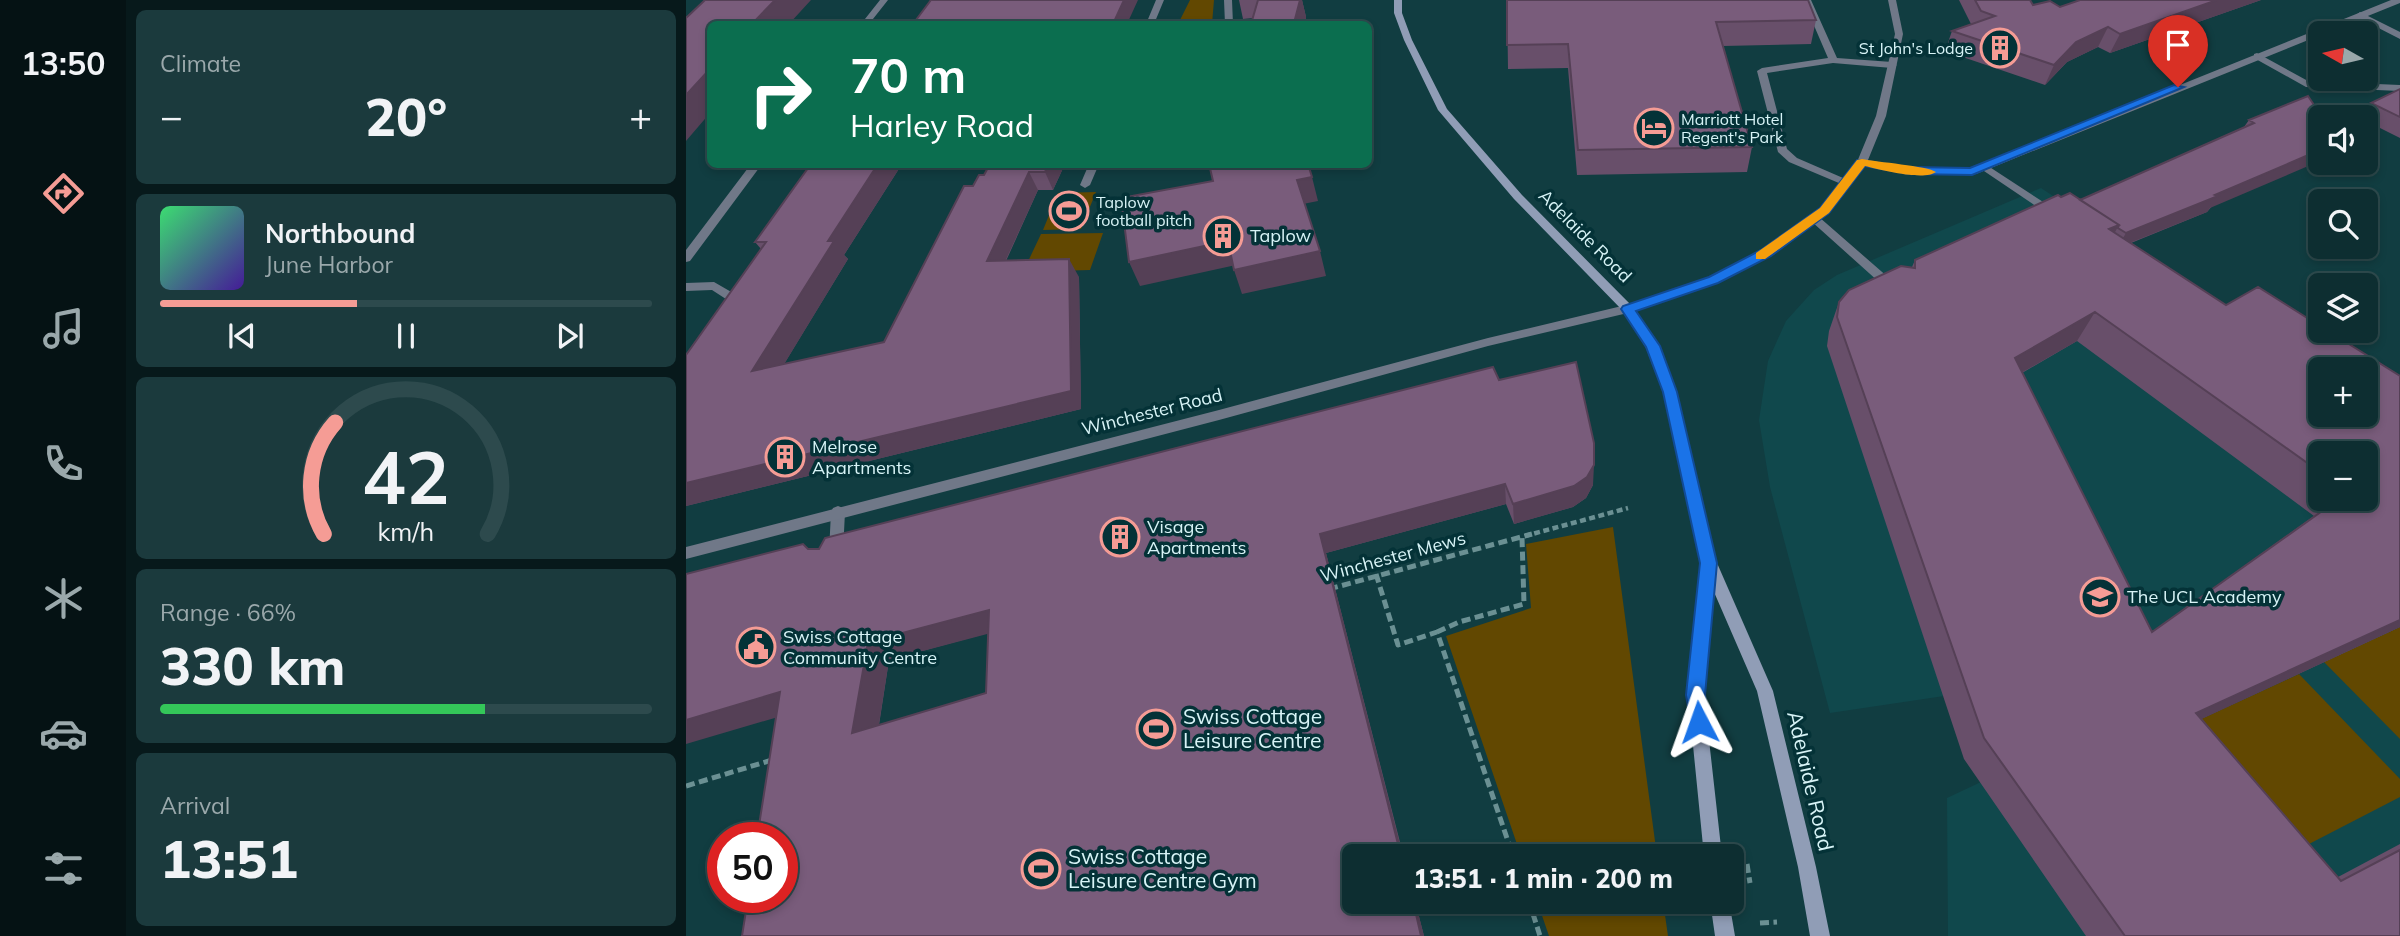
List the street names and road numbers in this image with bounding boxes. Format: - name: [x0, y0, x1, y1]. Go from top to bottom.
- street label: Adelaide Road: [1534, 184, 1637, 287]
- street label: Winchester Road: [1079, 383, 1225, 440]
- street label: Winchester Mews: [1318, 526, 1468, 587]
- street label: Adelaide Road: [1782, 708, 1840, 853]

